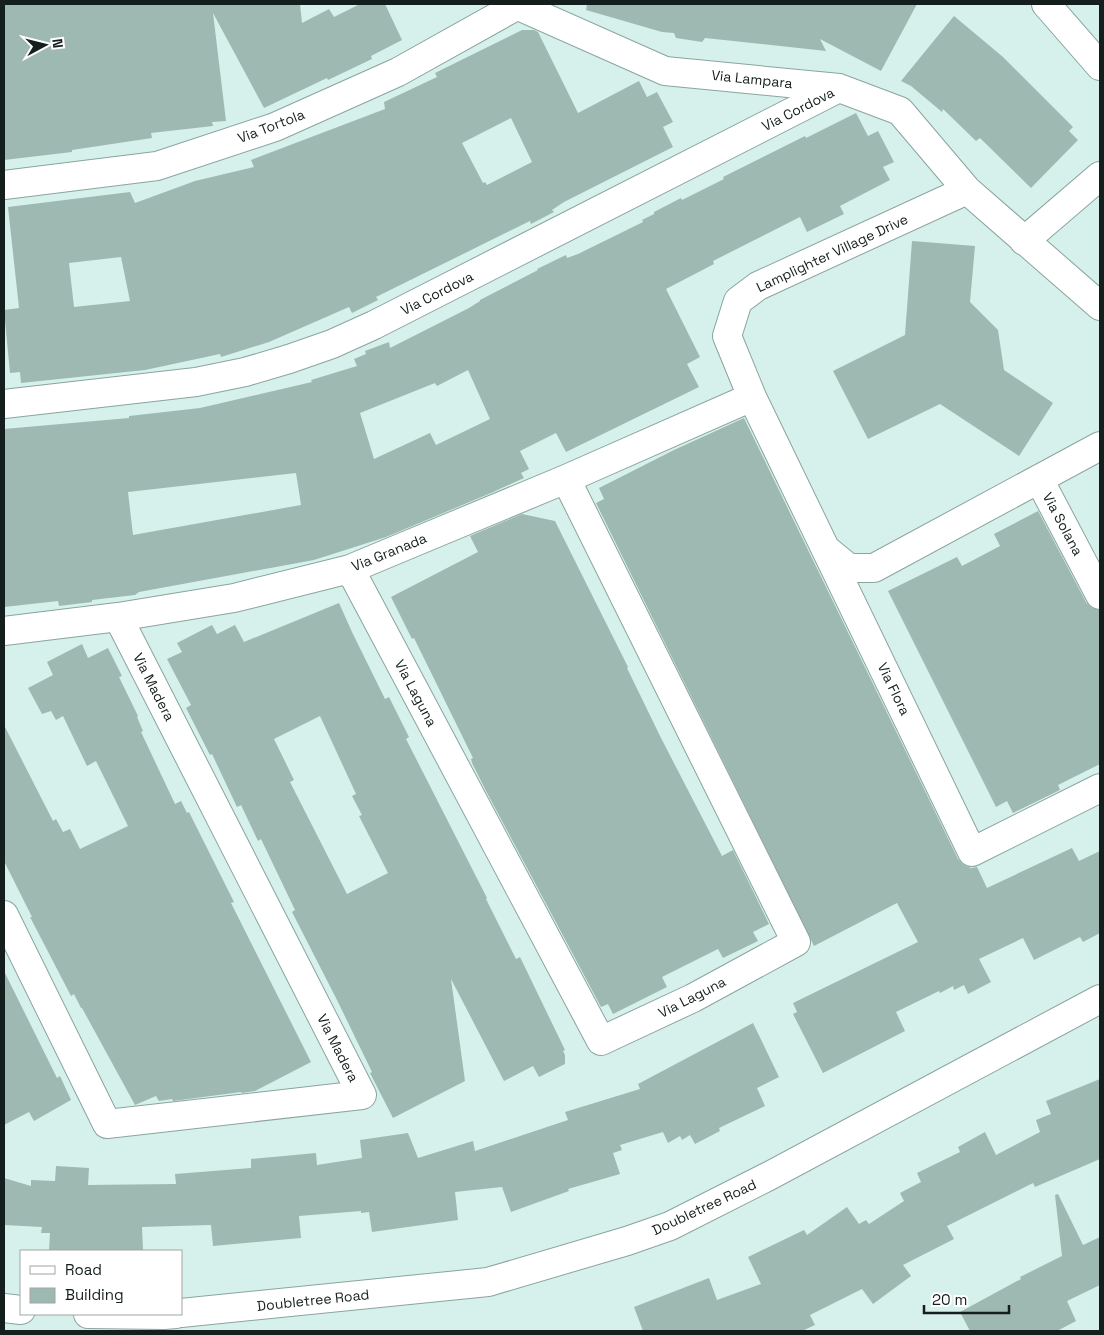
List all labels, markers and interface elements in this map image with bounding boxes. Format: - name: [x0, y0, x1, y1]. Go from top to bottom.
- north arrow: [20, 20, 70, 70]
- text: N: [48, 38, 67, 49]
- street label: Via Lampara: [710, 66, 794, 92]
- street label: Via Cordova: [759, 83, 837, 135]
- street label: Via Tortola: [235, 105, 307, 147]
- street label: Lamplighter Village Drive: [753, 210, 911, 296]
- street label: Via Cordova: [398, 267, 476, 319]
- street label: Via Solana: [1039, 489, 1087, 559]
- street label: Via Granada: [349, 529, 429, 575]
- street label: Via Madera: [129, 650, 179, 724]
- street label: Via Laguna: [391, 656, 441, 730]
- street label: Via Flora: [874, 660, 914, 718]
- street label: Via Laguna: [655, 972, 729, 1022]
- street label: Via Madera: [313, 1011, 363, 1085]
- street label: Doubletree Road: [649, 1175, 759, 1239]
- legend: [20, 1250, 182, 1315]
- text: Road: [65, 1260, 102, 1279]
- scale bar: [924, 1282, 1009, 1314]
- text: Building: [65, 1285, 124, 1304]
- street label: Doubletree Road: [256, 1285, 370, 1315]
- text: 20 m: [932, 1290, 967, 1309]

